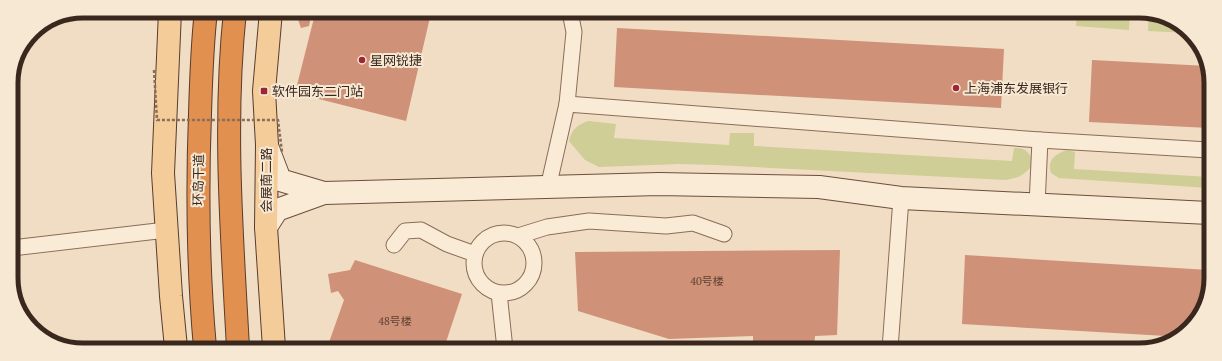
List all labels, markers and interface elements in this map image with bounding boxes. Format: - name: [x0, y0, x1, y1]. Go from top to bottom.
- place label: 星网锐捷: [370, 51, 422, 69]
- marker: 星网锐捷: [357, 55, 367, 65]
- place label: 上海浦东发展银行: [964, 79, 1068, 97]
- place label: 软件园东二门站: [272, 82, 363, 100]
- marker: 上海浦东发展银行: [951, 83, 961, 93]
- marker: 软件园东二门站: [259, 86, 269, 96]
- street label: 会展南二路: [257, 147, 275, 213]
- street label: 环岛干道: [189, 154, 207, 206]
- house number: 40号楼: [690, 274, 724, 288]
- house number: 48号楼: [378, 314, 412, 328]

